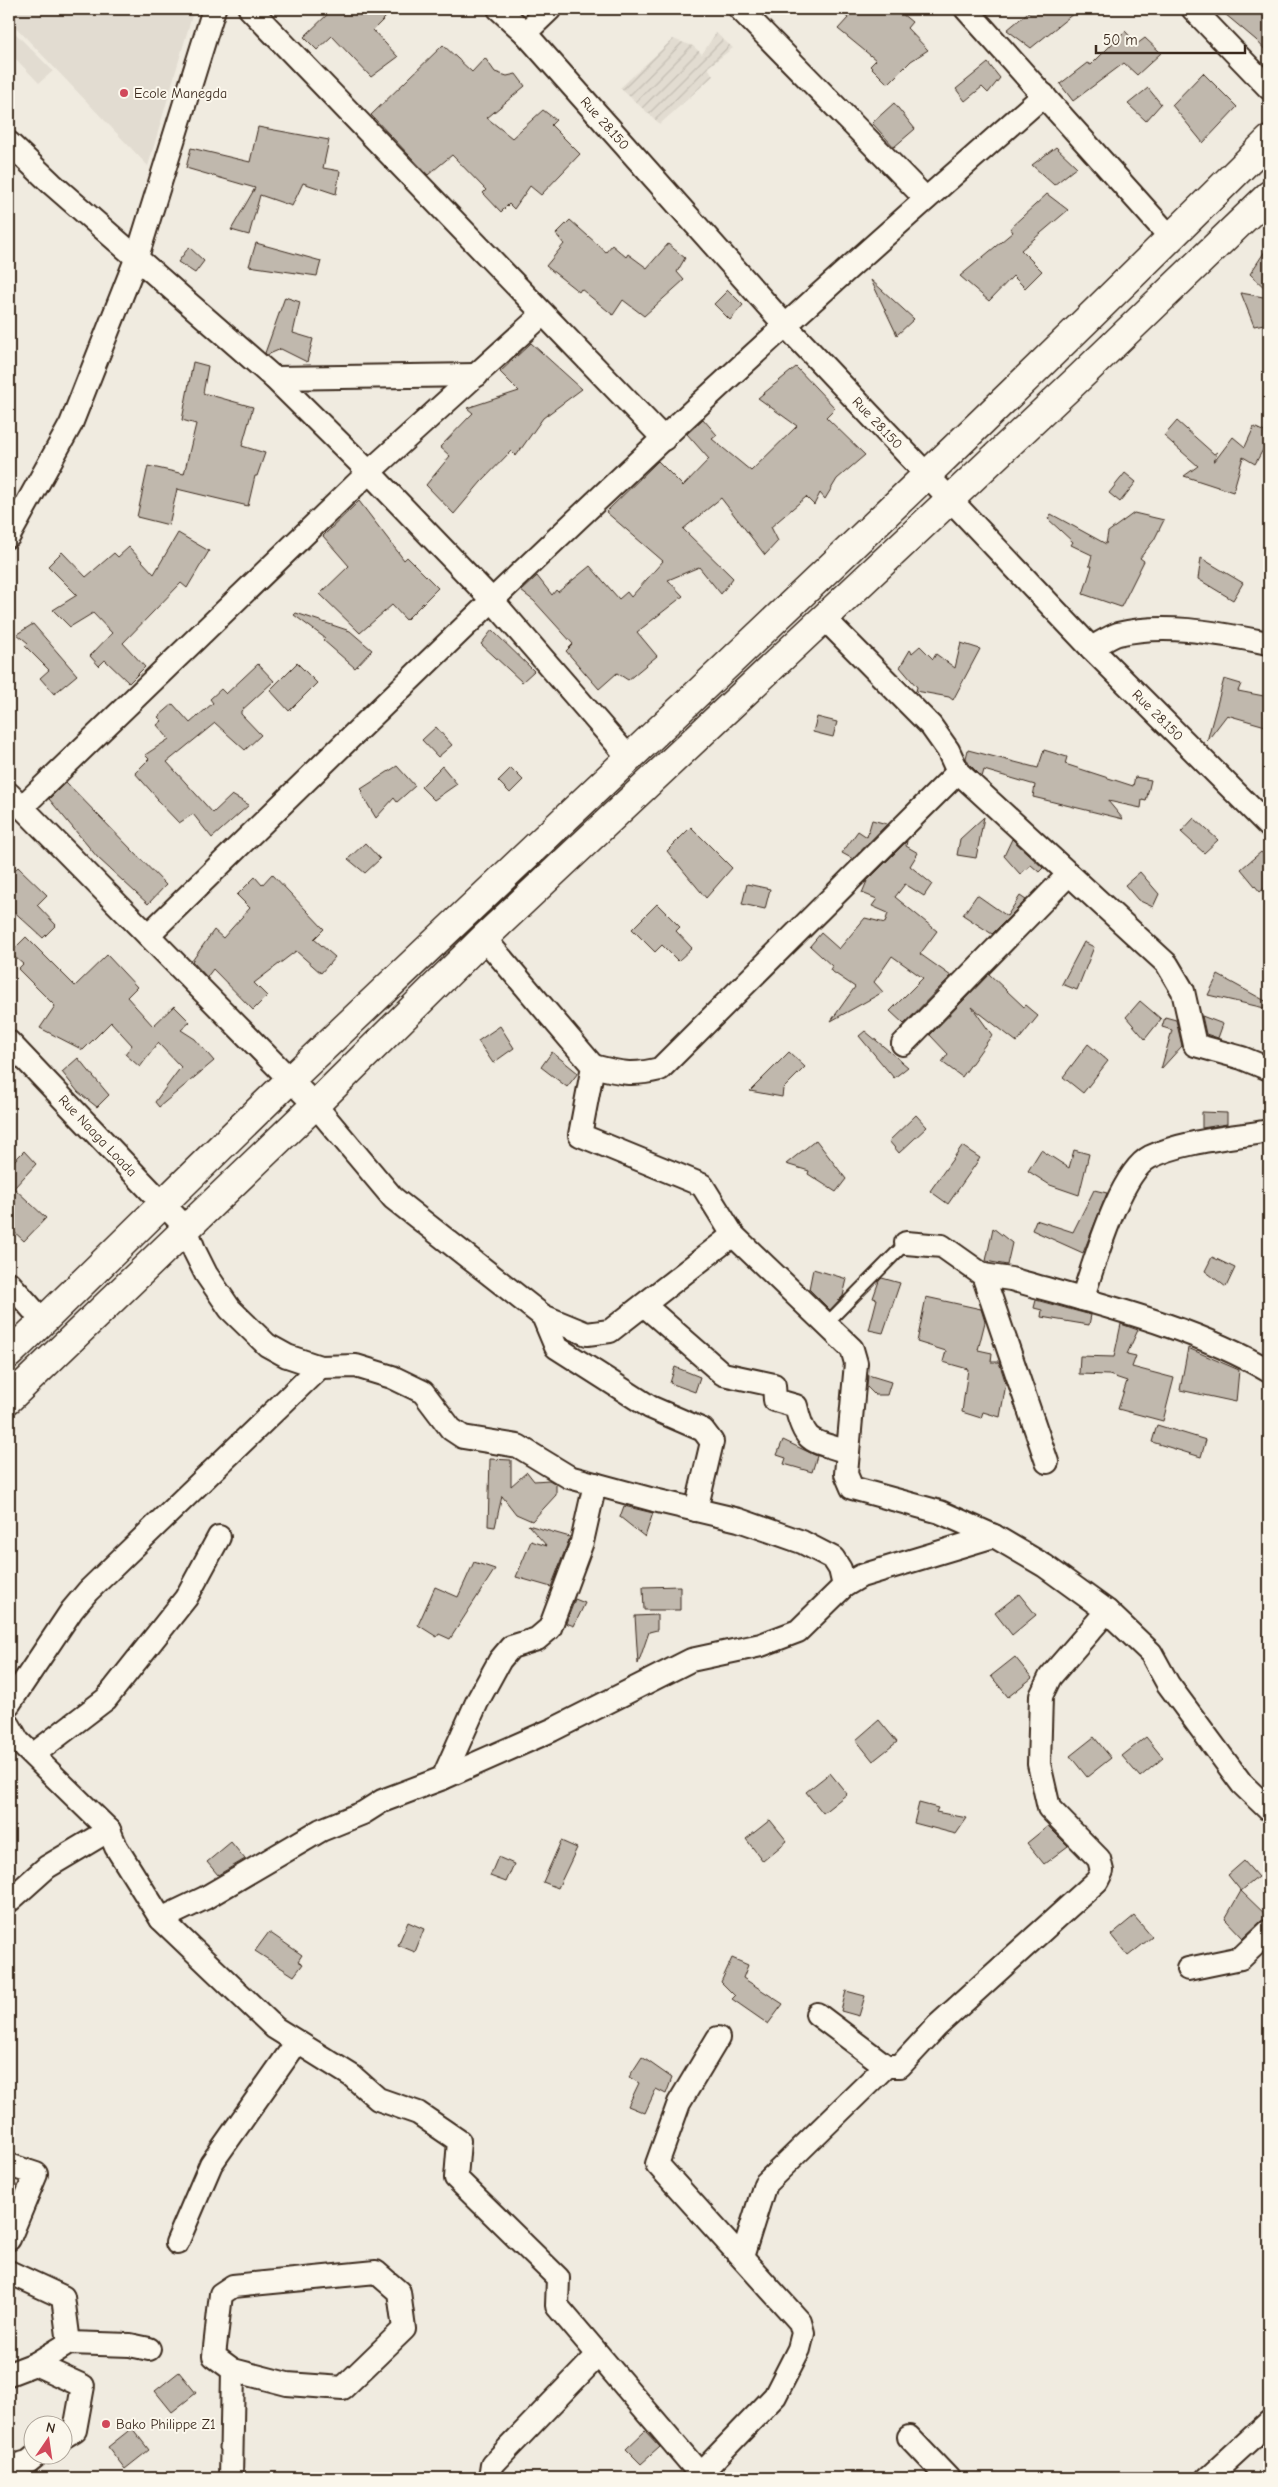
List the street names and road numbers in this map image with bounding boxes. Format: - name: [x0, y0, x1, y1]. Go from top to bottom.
- street label: Rue 28.150: [577, 93, 633, 154]
- street label: Rue 28.150: [849, 393, 906, 453]
- street label: Rue 28.150: [1128, 686, 1187, 745]
- street label: Rue Naaga Loada: [55, 1091, 140, 1180]

